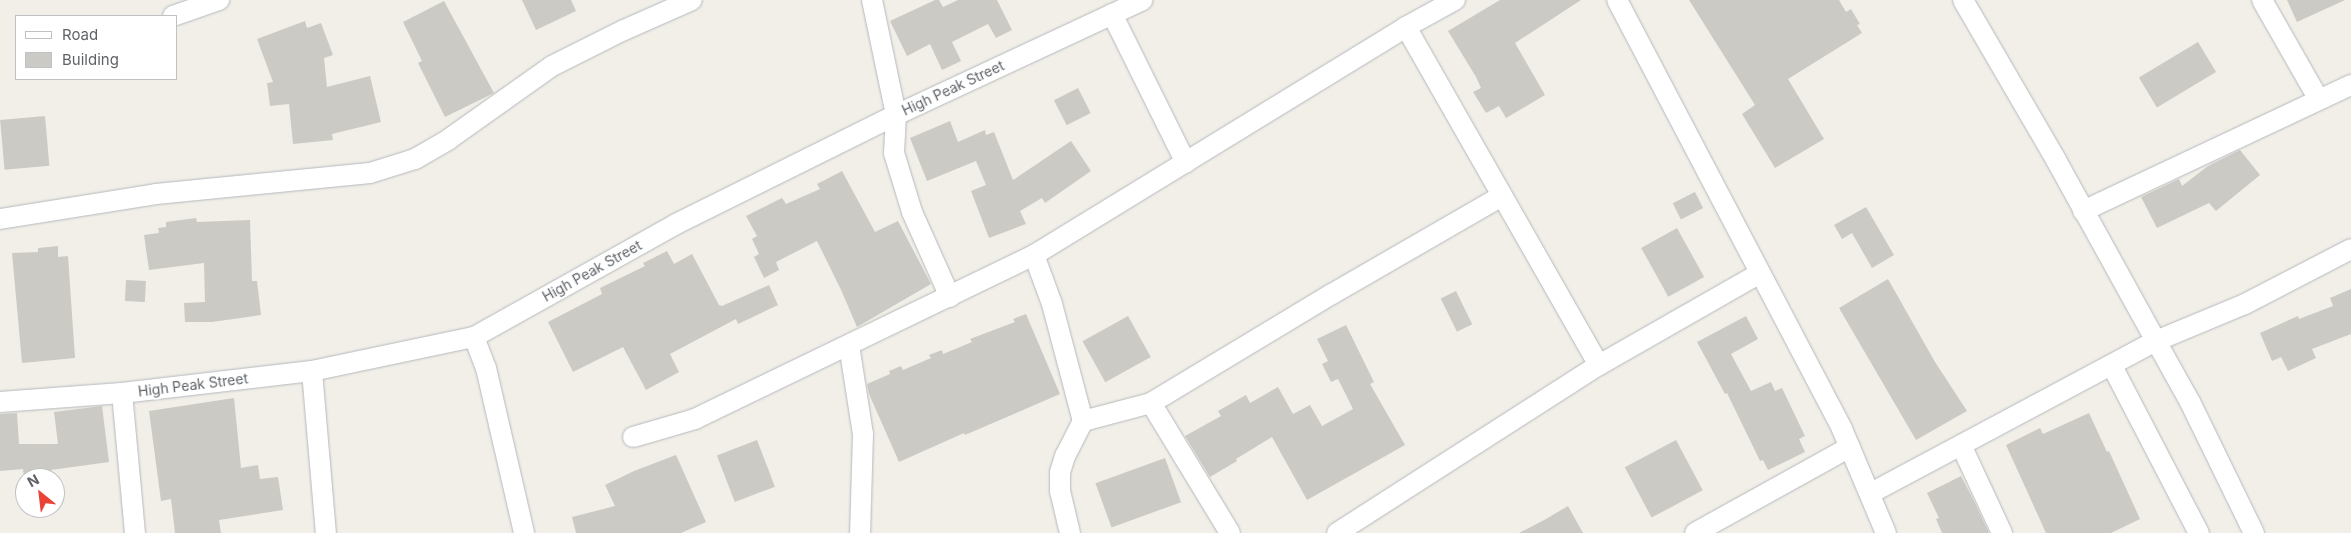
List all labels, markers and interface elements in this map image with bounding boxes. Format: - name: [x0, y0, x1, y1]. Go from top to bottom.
- legend: [15, 15, 178, 80]
- text: Road: [62, 25, 98, 44]
- text: Building: [62, 50, 119, 69]
- street label: High Peak Street: [899, 57, 1007, 119]
- street label: High Peak Street: [539, 237, 645, 305]
- street label: High Peak Street: [137, 370, 249, 400]
- north arrow: [15, 468, 65, 518]
- text: N: [24, 470, 42, 490]

